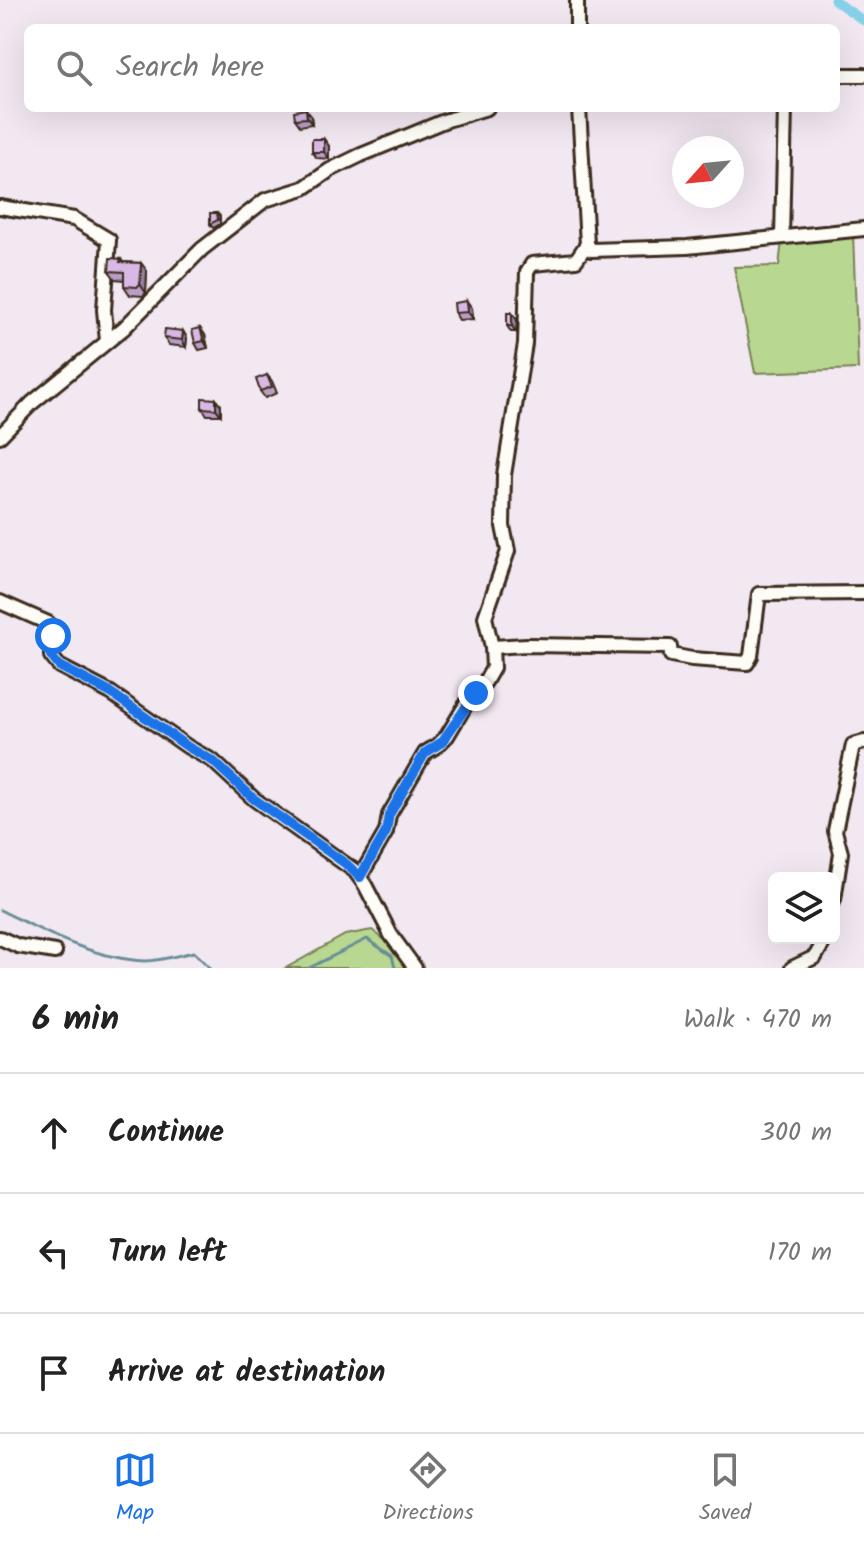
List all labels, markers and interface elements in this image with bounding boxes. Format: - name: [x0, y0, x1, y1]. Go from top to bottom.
- search box: [24, 24, 840, 112]
- text: Search here: [116, 44, 264, 92]
- icon: search: [52, 46, 96, 90]
- north arrow: [672, 136, 744, 208]
- route start: [35, 618, 71, 654]
- route end: [458, 675, 494, 711]
- map controls: [768, 872, 840, 944]
- button: layers: [768, 872, 840, 944]
- text: 6 min: [32, 993, 119, 1047]
- text: Walk · 470 m: [683, 999, 832, 1041]
- text: Continue: [108, 1109, 224, 1157]
- icon: ahead: [32, 1111, 76, 1155]
- text: 300 m: [760, 1112, 832, 1154]
- text: Turn left: [108, 1229, 227, 1277]
- icon: left: [32, 1231, 76, 1275]
- text: 170 m: [768, 1232, 832, 1274]
- text: Arrive at destination: [108, 1349, 385, 1397]
- icon: arrive: [32, 1351, 76, 1395]
- tab: Map: [113, 1448, 157, 1531]
- tab: Directions: [382, 1448, 474, 1531]
- tab: Saved: [699, 1448, 751, 1531]

